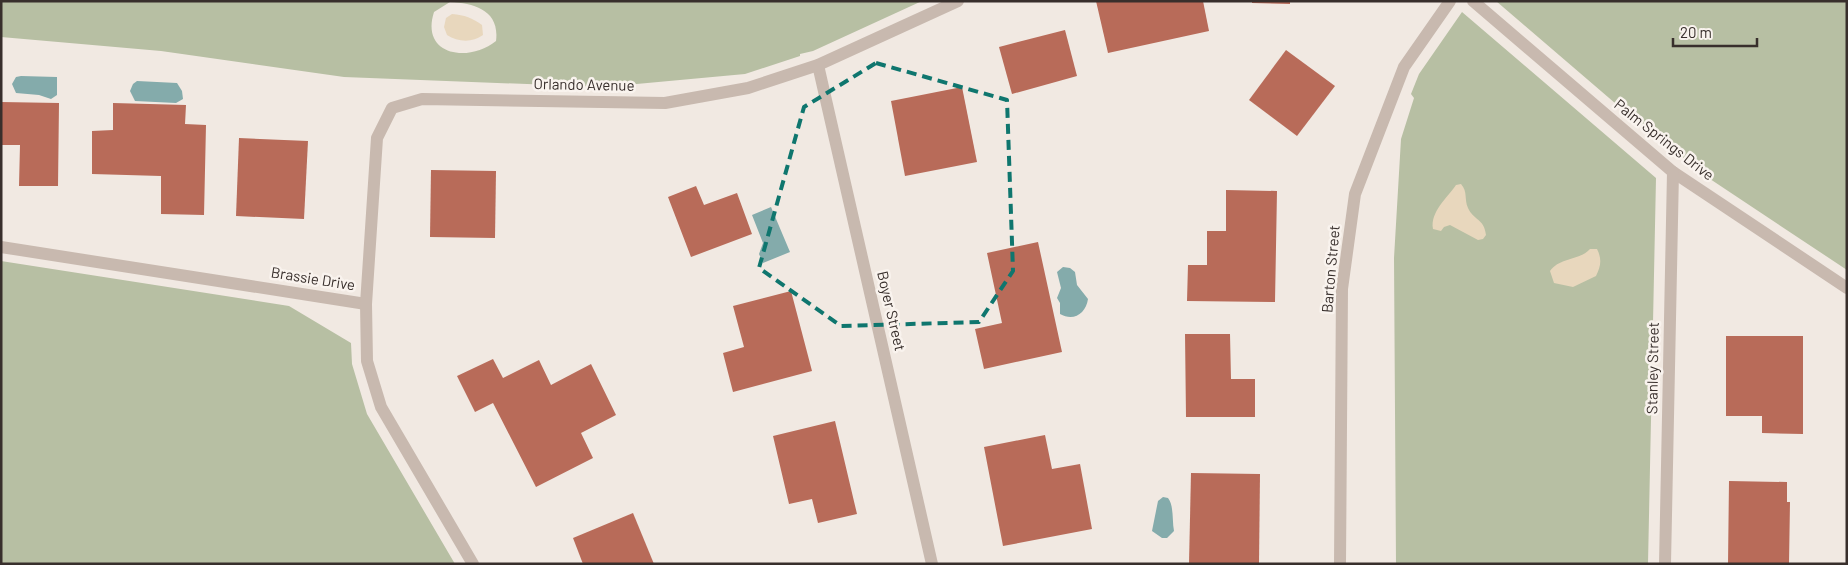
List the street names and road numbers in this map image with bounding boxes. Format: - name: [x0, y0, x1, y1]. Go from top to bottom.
- street label: Orlando Avenue: [533, 74, 635, 94]
- street label: Palm Springs Drive: [1611, 95, 1718, 184]
- street label: Barton Street: [1317, 224, 1343, 314]
- street label: Brassie Drive: [270, 262, 357, 294]
- street label: Boyer Street: [874, 269, 910, 352]
- street label: Stanley Street: [1642, 322, 1662, 414]

